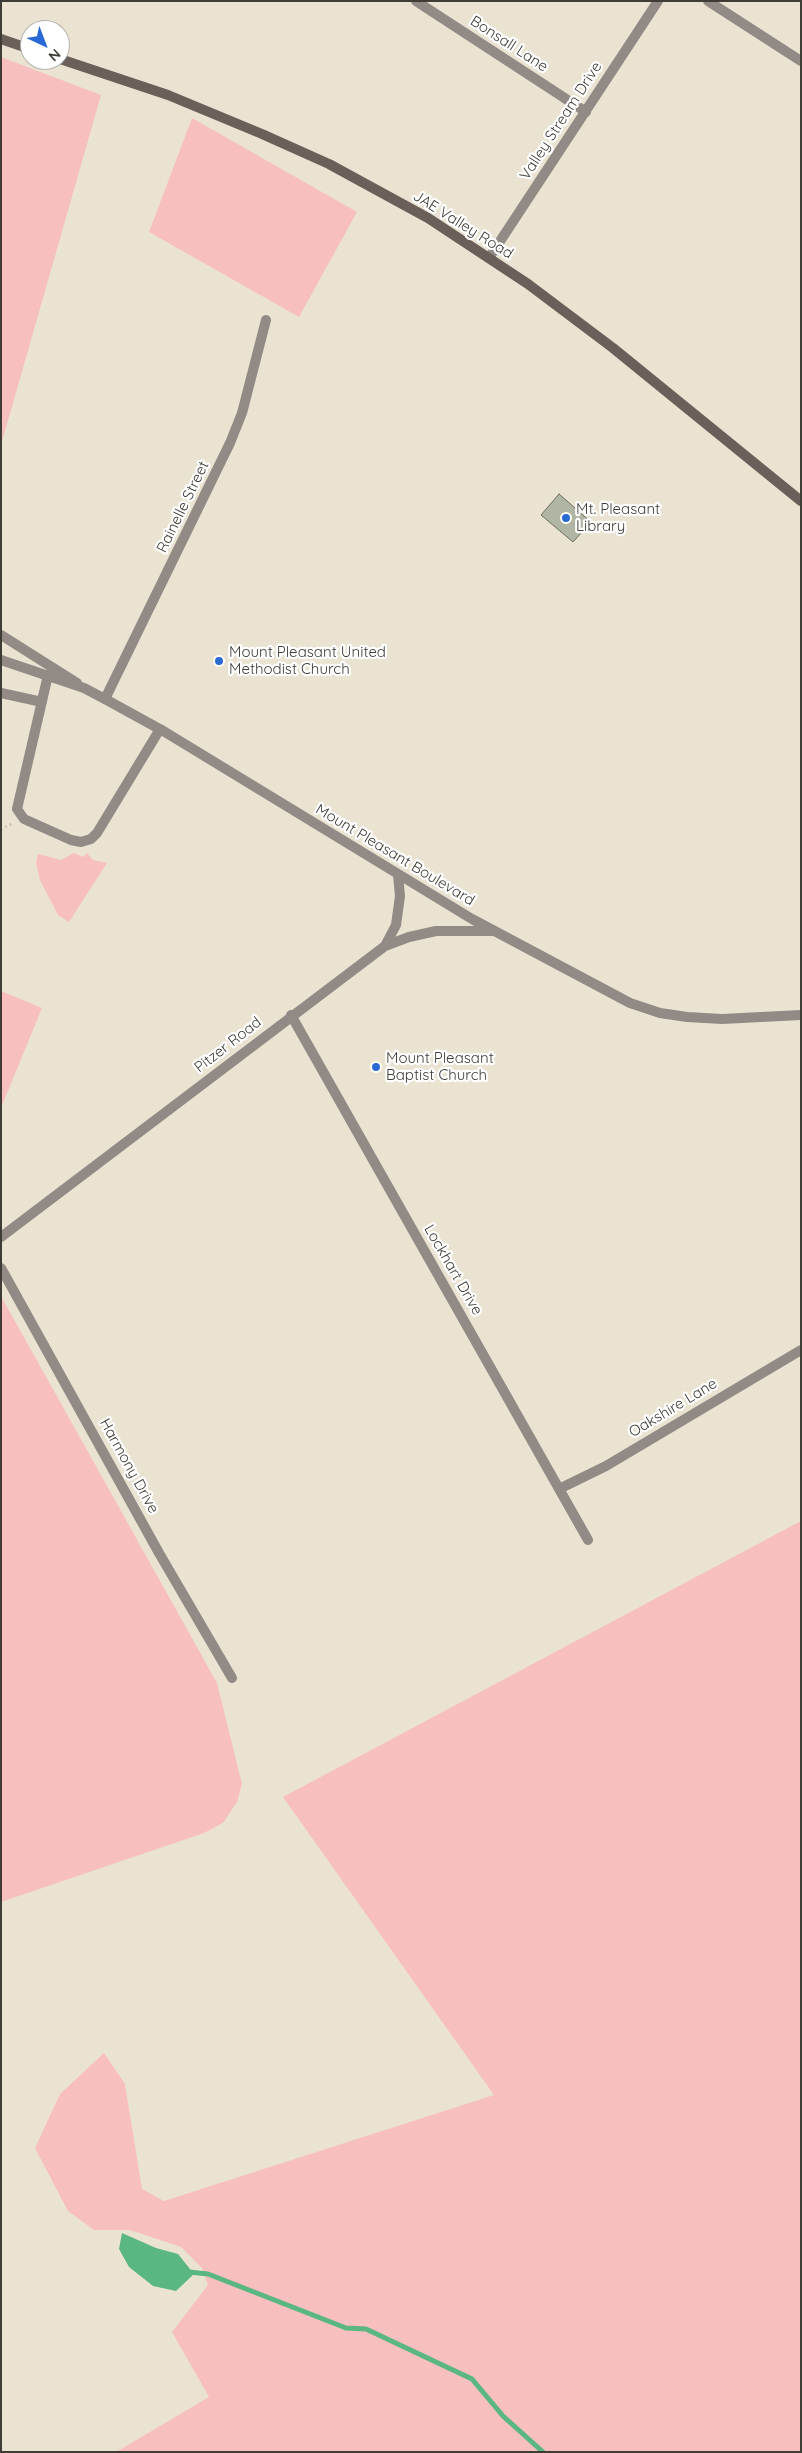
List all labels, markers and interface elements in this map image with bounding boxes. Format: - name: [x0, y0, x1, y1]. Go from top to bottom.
- street label: Bonsall Lane: [467, 12, 551, 76]
- north arrow: [20, 20, 70, 70]
- text: N: [45, 45, 64, 65]
- street label: Valley Stream Drive: [516, 59, 606, 183]
- street label: JAE Valley Road: [410, 187, 516, 263]
- street label: Rainelle Street: [153, 458, 213, 556]
- place label: Mt. Pleasant Library: [576, 500, 660, 535]
- marker: Mt. Pleasant Library: [560, 512, 572, 524]
- place label: Mount Pleasant United Methodist Church: [229, 643, 386, 678]
- marker: Mount Pleasant United Methodist Church: [213, 655, 225, 667]
- street label: Mount Pleasant Boulevard: [312, 800, 478, 910]
- street label: Pitzer Road: [191, 1013, 265, 1077]
- place label: Mount Pleasant Baptist Church: [386, 1049, 494, 1084]
- marker: Mount Pleasant Baptist Church: [370, 1061, 382, 1073]
- street label: Lockhart Drive: [420, 1222, 486, 1318]
- street label: Oakshire Lane: [626, 1375, 720, 1441]
- street label: Harmony Drive: [96, 1415, 162, 1517]

